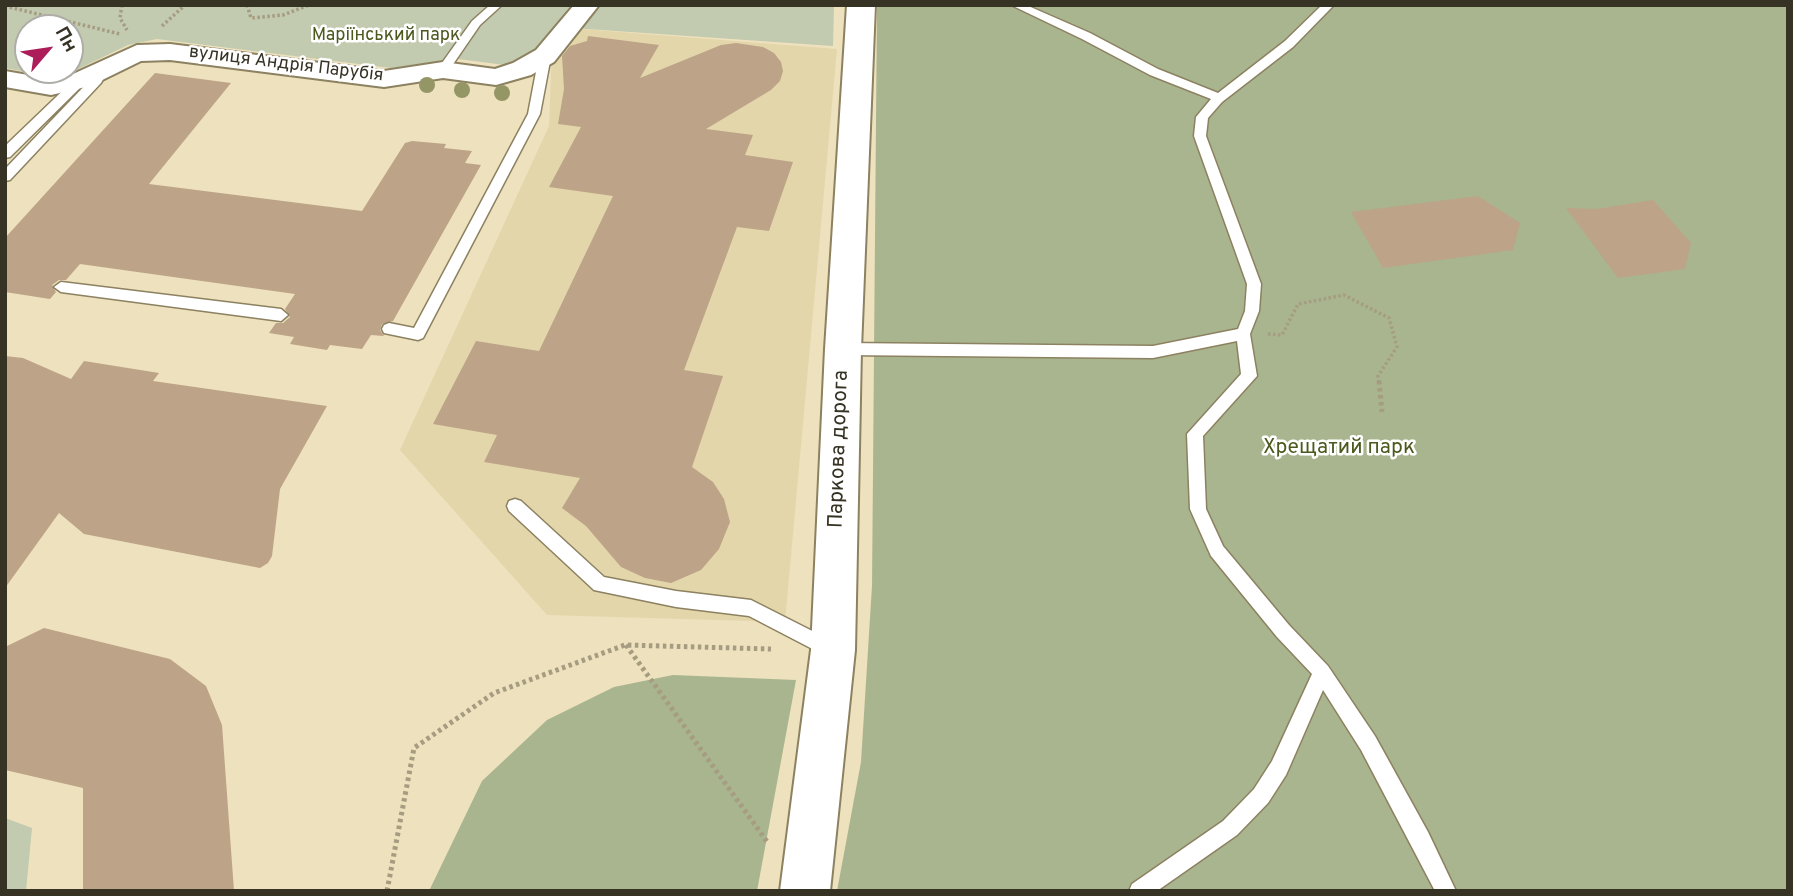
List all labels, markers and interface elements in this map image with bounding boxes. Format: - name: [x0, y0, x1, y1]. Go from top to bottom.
- north arrow: [14, 14, 84, 84]
- text: Пн: [49, 23, 82, 57]
- park label: Маріїнський парк: [312, 25, 460, 47]
- street label: вулиця Андрія Парубія: [188, 42, 384, 88]
- street label: Паркова дорога: [825, 370, 855, 528]
- park label: Хрещатий парк: [1263, 436, 1415, 462]

